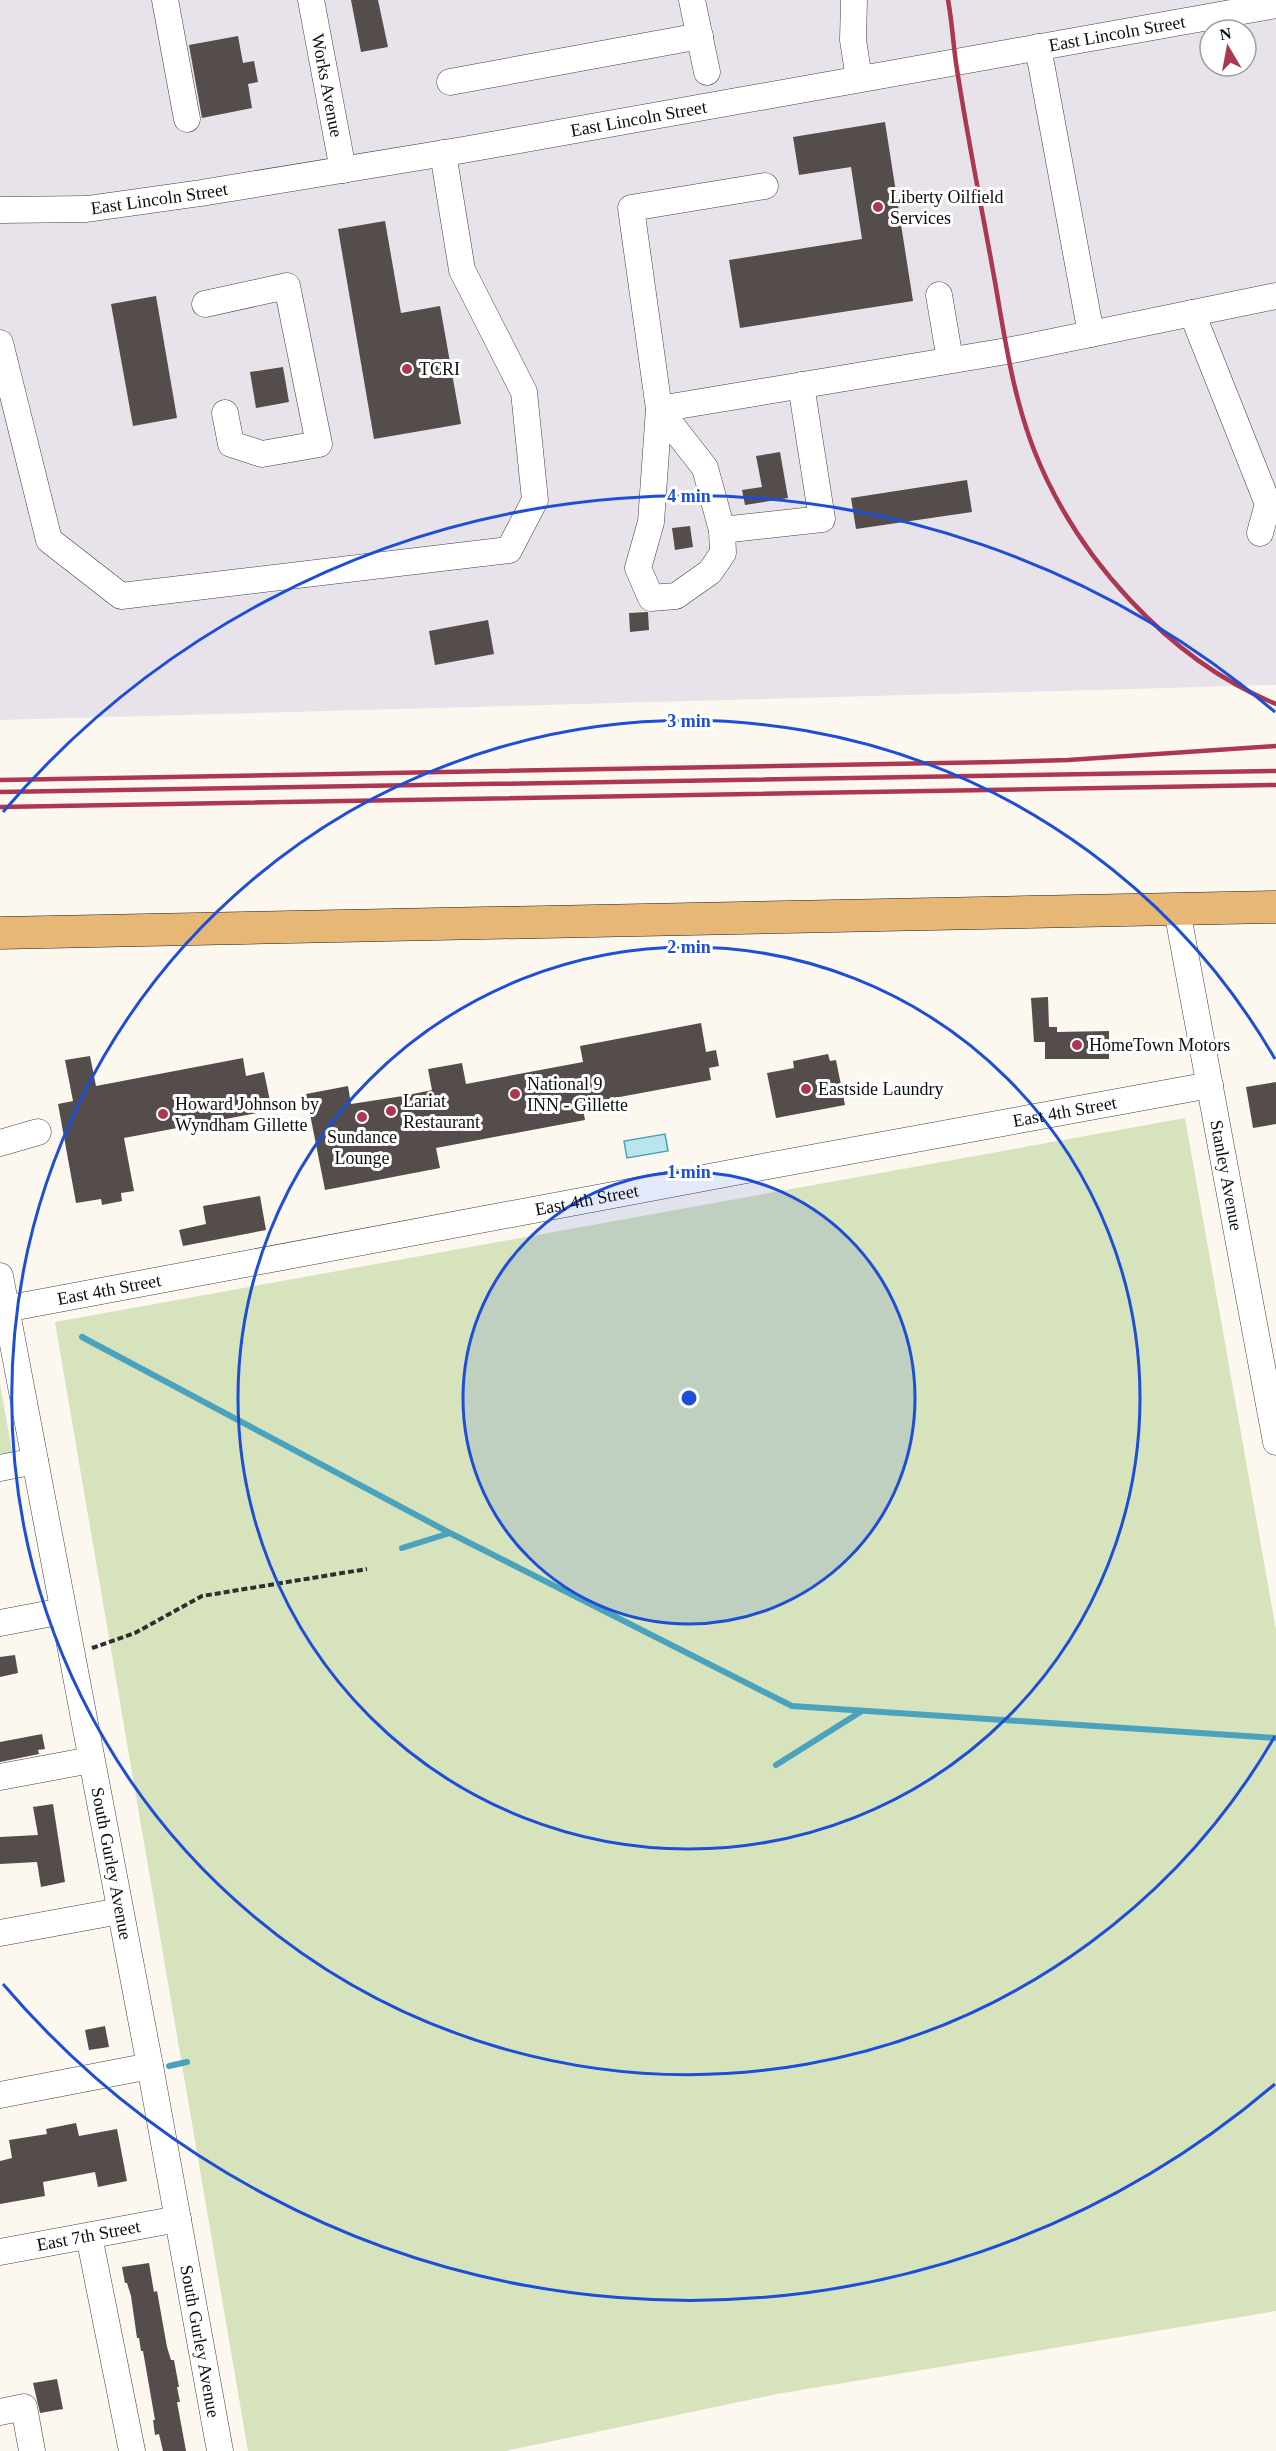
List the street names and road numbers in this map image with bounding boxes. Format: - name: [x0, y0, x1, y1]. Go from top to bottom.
- street label: East Lincoln Street: [1047, 11, 1187, 55]
- street label: Works Avenue: [308, 32, 347, 139]
- street label: East Lincoln Street: [569, 97, 708, 141]
- street label: East Lincoln Street: [90, 179, 229, 218]
- street label: East 4th Street: [1011, 1092, 1118, 1131]
- street label: Stanley Avenue: [1206, 1118, 1246, 1232]
- street label: East 4th Street: [533, 1180, 640, 1219]
- street label: East 4th Street: [56, 1270, 163, 1309]
- street label: South Gurley Avenue: [87, 1786, 136, 1941]
- street label: East 7th Street: [35, 2216, 142, 2255]
- street label: South Gurley Avenue: [176, 2263, 224, 2419]

